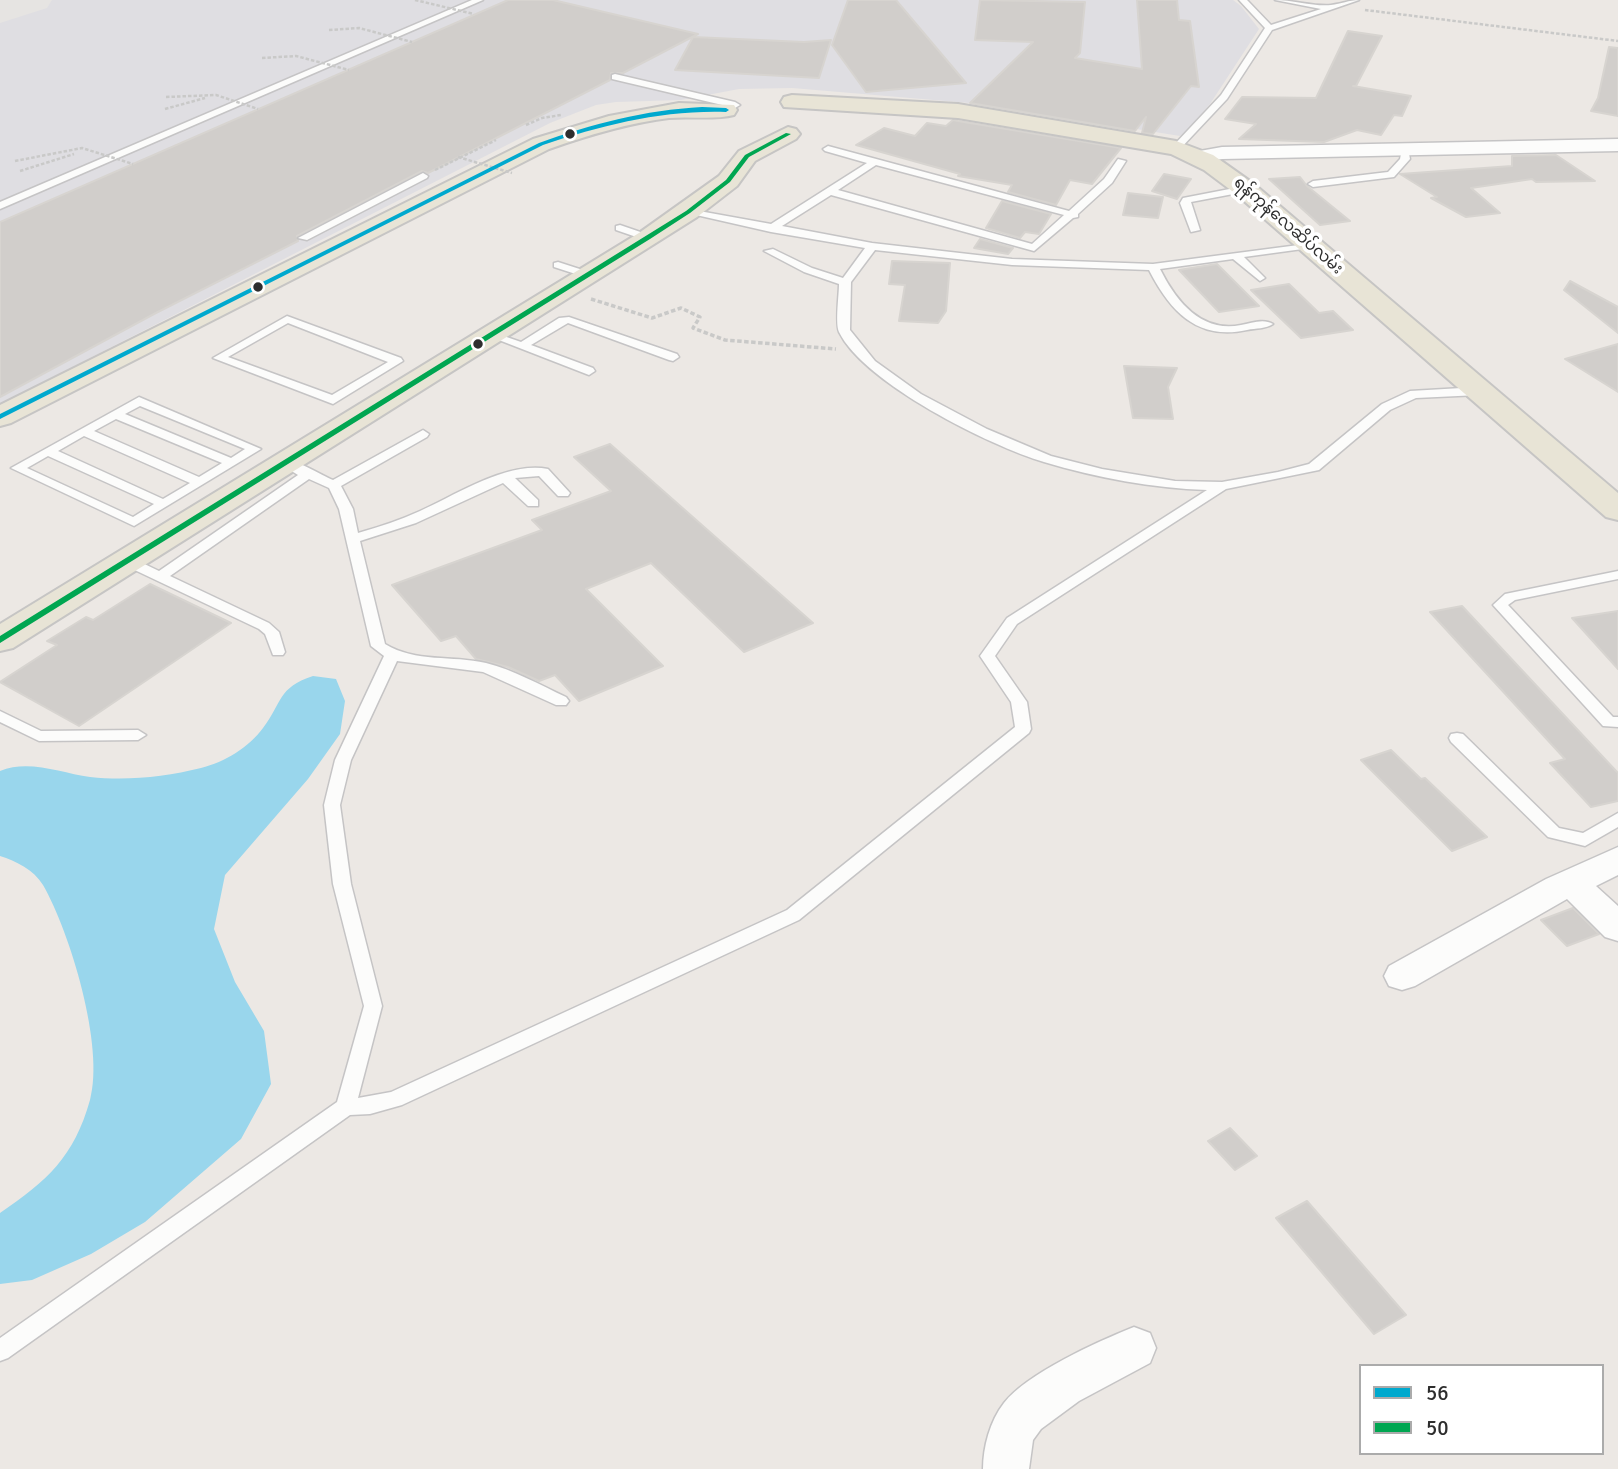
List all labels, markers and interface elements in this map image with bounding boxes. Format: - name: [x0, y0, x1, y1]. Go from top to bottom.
- unlabelled marker: [563, 127, 577, 141]
- street label: ရန်ကုန်လေဆိပ်လမ်း: [1229, 173, 1347, 279]
- unlabelled marker: [251, 280, 265, 294]
- unlabelled marker: [471, 337, 485, 351]
- legend: [1359, 1364, 1604, 1455]
- text: 56: [1426, 1380, 1449, 1406]
- text: 50: [1426, 1415, 1449, 1441]

